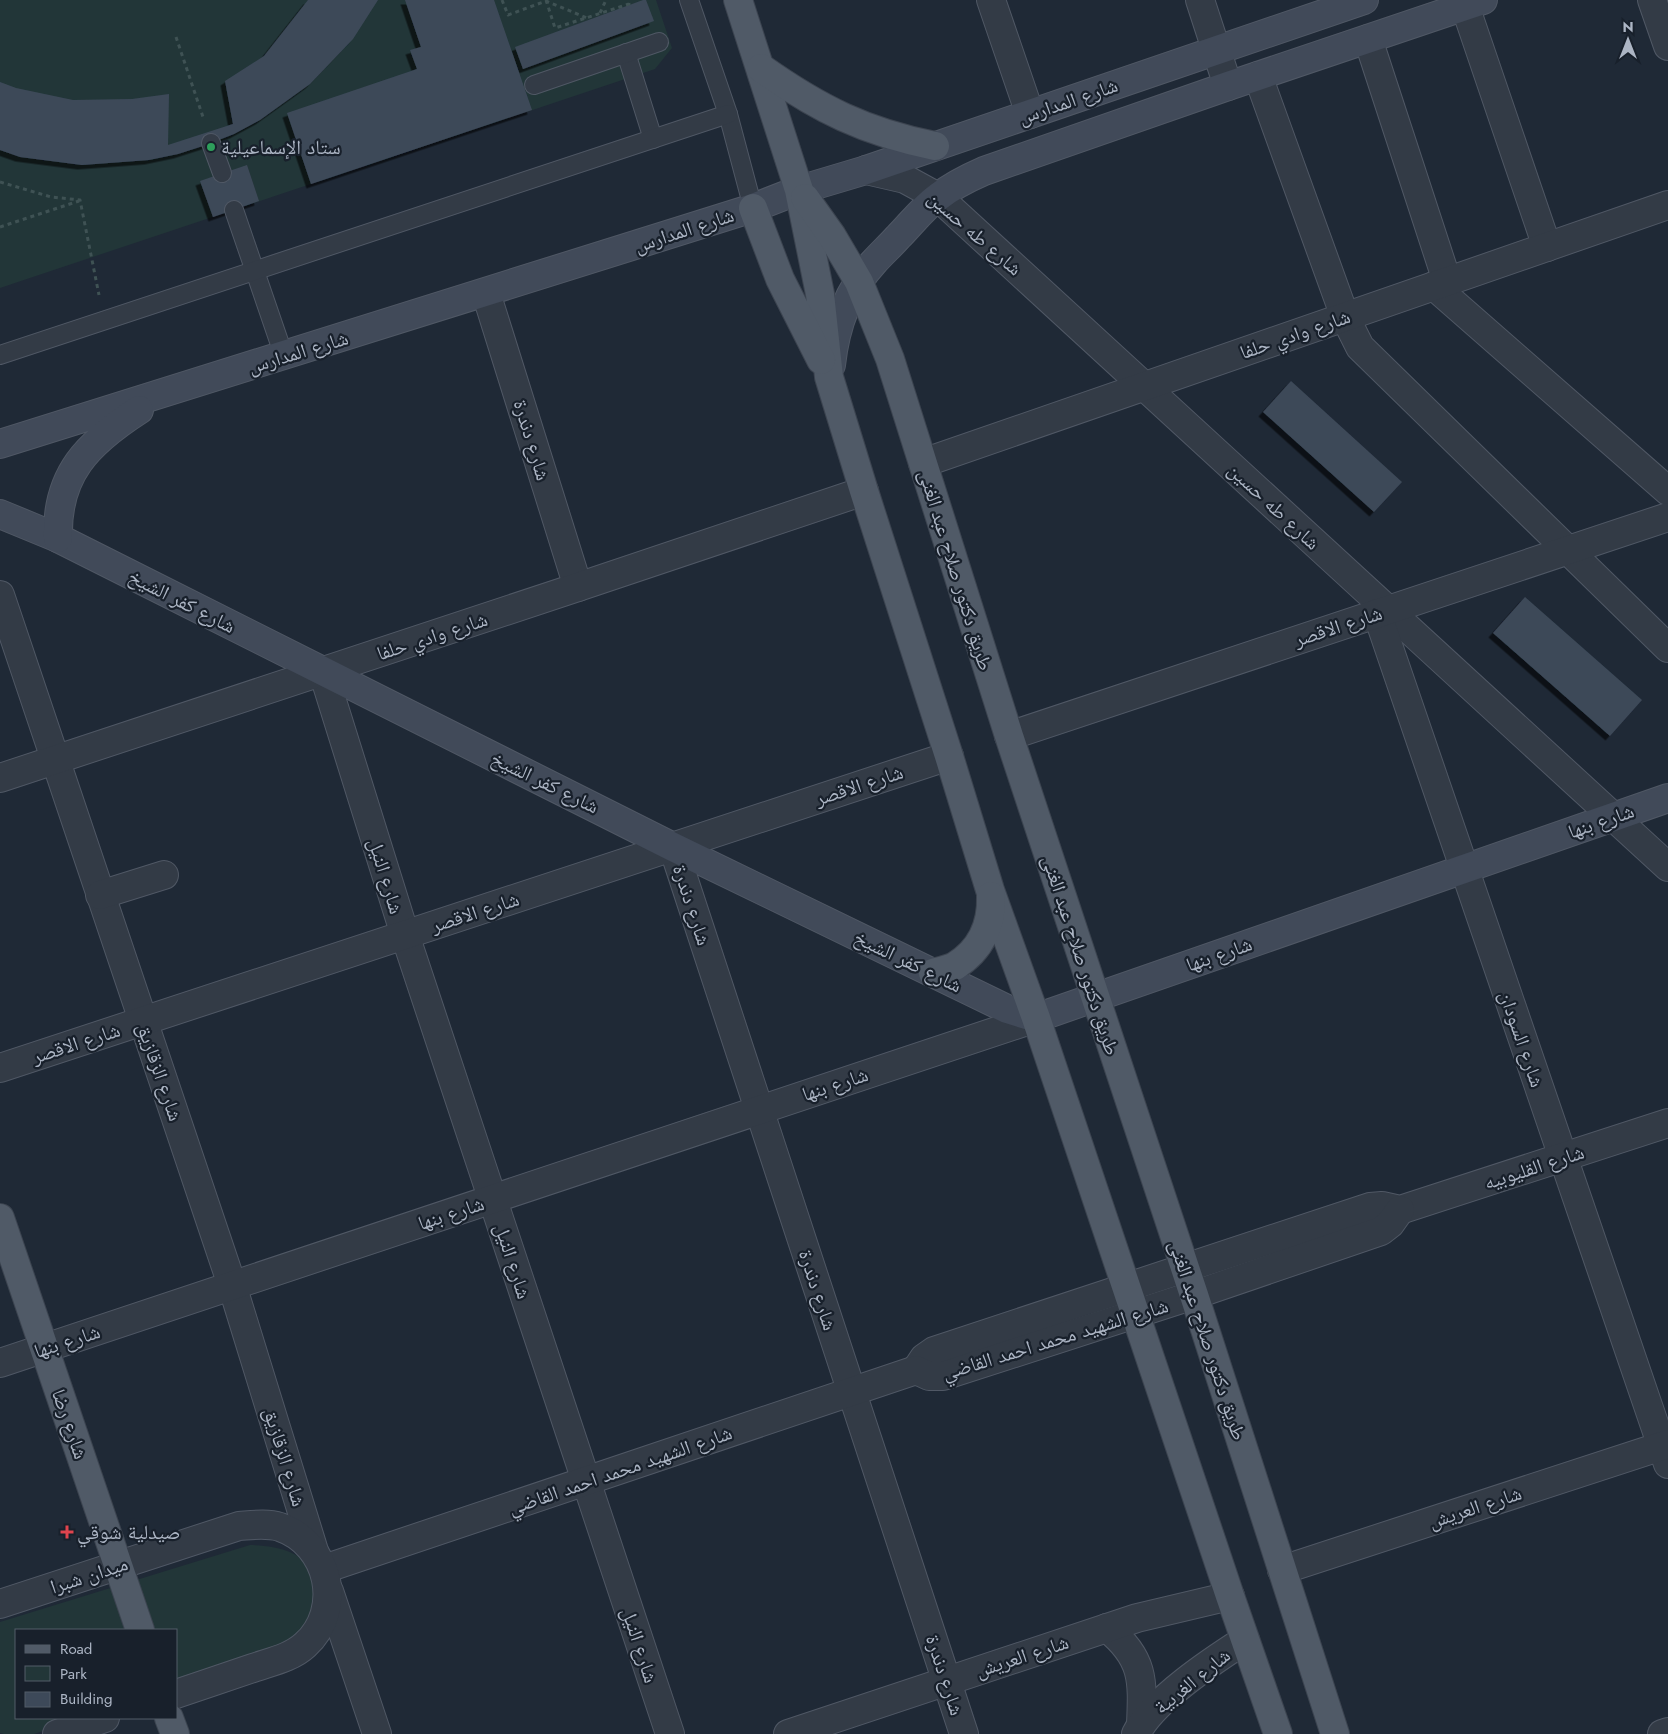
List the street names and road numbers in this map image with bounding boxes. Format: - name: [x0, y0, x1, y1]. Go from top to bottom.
- street label: شارع المدارس: [1015, 71, 1122, 132]
- street label: شارع طه حسين: [921, 184, 1028, 283]
- street label: شارع المدارس: [630, 201, 738, 260]
- street label: شارع وادي حلفا: [1236, 302, 1355, 368]
- street label: شارع المدارس: [244, 323, 352, 381]
- street label: شارع دندرة: [505, 396, 558, 484]
- street label: شارع طه حسين: [1221, 456, 1326, 557]
- street label: طريق دكتور صلاح عبد الغنى: [911, 466, 1000, 674]
- street label: شارع كفر الشيخ: [123, 562, 240, 641]
- street label: شارع الاقصر: [1289, 599, 1386, 655]
- street label: شارع وادي حلفا: [373, 605, 492, 669]
- street label: شارع كفر الشيخ: [486, 744, 604, 821]
- street label: شارع الاقصر: [810, 758, 907, 814]
- street label: شارع بنها: [1564, 797, 1638, 846]
- street label: شارع النيل: [360, 835, 411, 918]
- street label: طريق دكتور صلاح عبد الغنى: [1034, 851, 1127, 1059]
- street label: شارع دندرة: [665, 861, 718, 949]
- street label: شارع الاقصر: [426, 885, 523, 941]
- street label: شارع كفر الشيخ: [849, 923, 967, 1000]
- street label: شارع بنها: [1182, 930, 1256, 979]
- street label: شارع السودان: [1491, 987, 1552, 1091]
- street label: شارع الاقصر: [27, 1016, 124, 1072]
- street label: شارع الزقازيق: [129, 1019, 190, 1125]
- street label: شارع بنها: [798, 1060, 872, 1109]
- street label: شارع القليوبيه: [1480, 1138, 1588, 1197]
- street label: شارع بنها: [414, 1189, 488, 1238]
- street label: شارع النيل: [487, 1220, 538, 1303]
- street label: طريق دكتور صلاح عبد الغنى: [1161, 1236, 1254, 1444]
- street label: شارع دندرة: [791, 1246, 844, 1334]
- street label: شارع الشهيد محمد احمد القاضي: [938, 1291, 1172, 1389]
- street label: شارع بنها: [30, 1317, 104, 1366]
- street label: شارع رضا: [44, 1385, 95, 1463]
- street label: شارع الزقازيق: [256, 1404, 313, 1510]
- street label: شارع الشهيد محمد احمد القاضي: [504, 1418, 736, 1523]
- street label: شارع العريش: [1425, 1479, 1526, 1536]
- street label: ميدان شبرا: [47, 1549, 132, 1602]
- street label: شارع النيل: [614, 1604, 665, 1687]
- street label: شارع العريش: [972, 1628, 1073, 1685]
- street label: شارع دندرة: [918, 1631, 971, 1719]
- street label: شارع الغربية: [1148, 1641, 1237, 1721]

